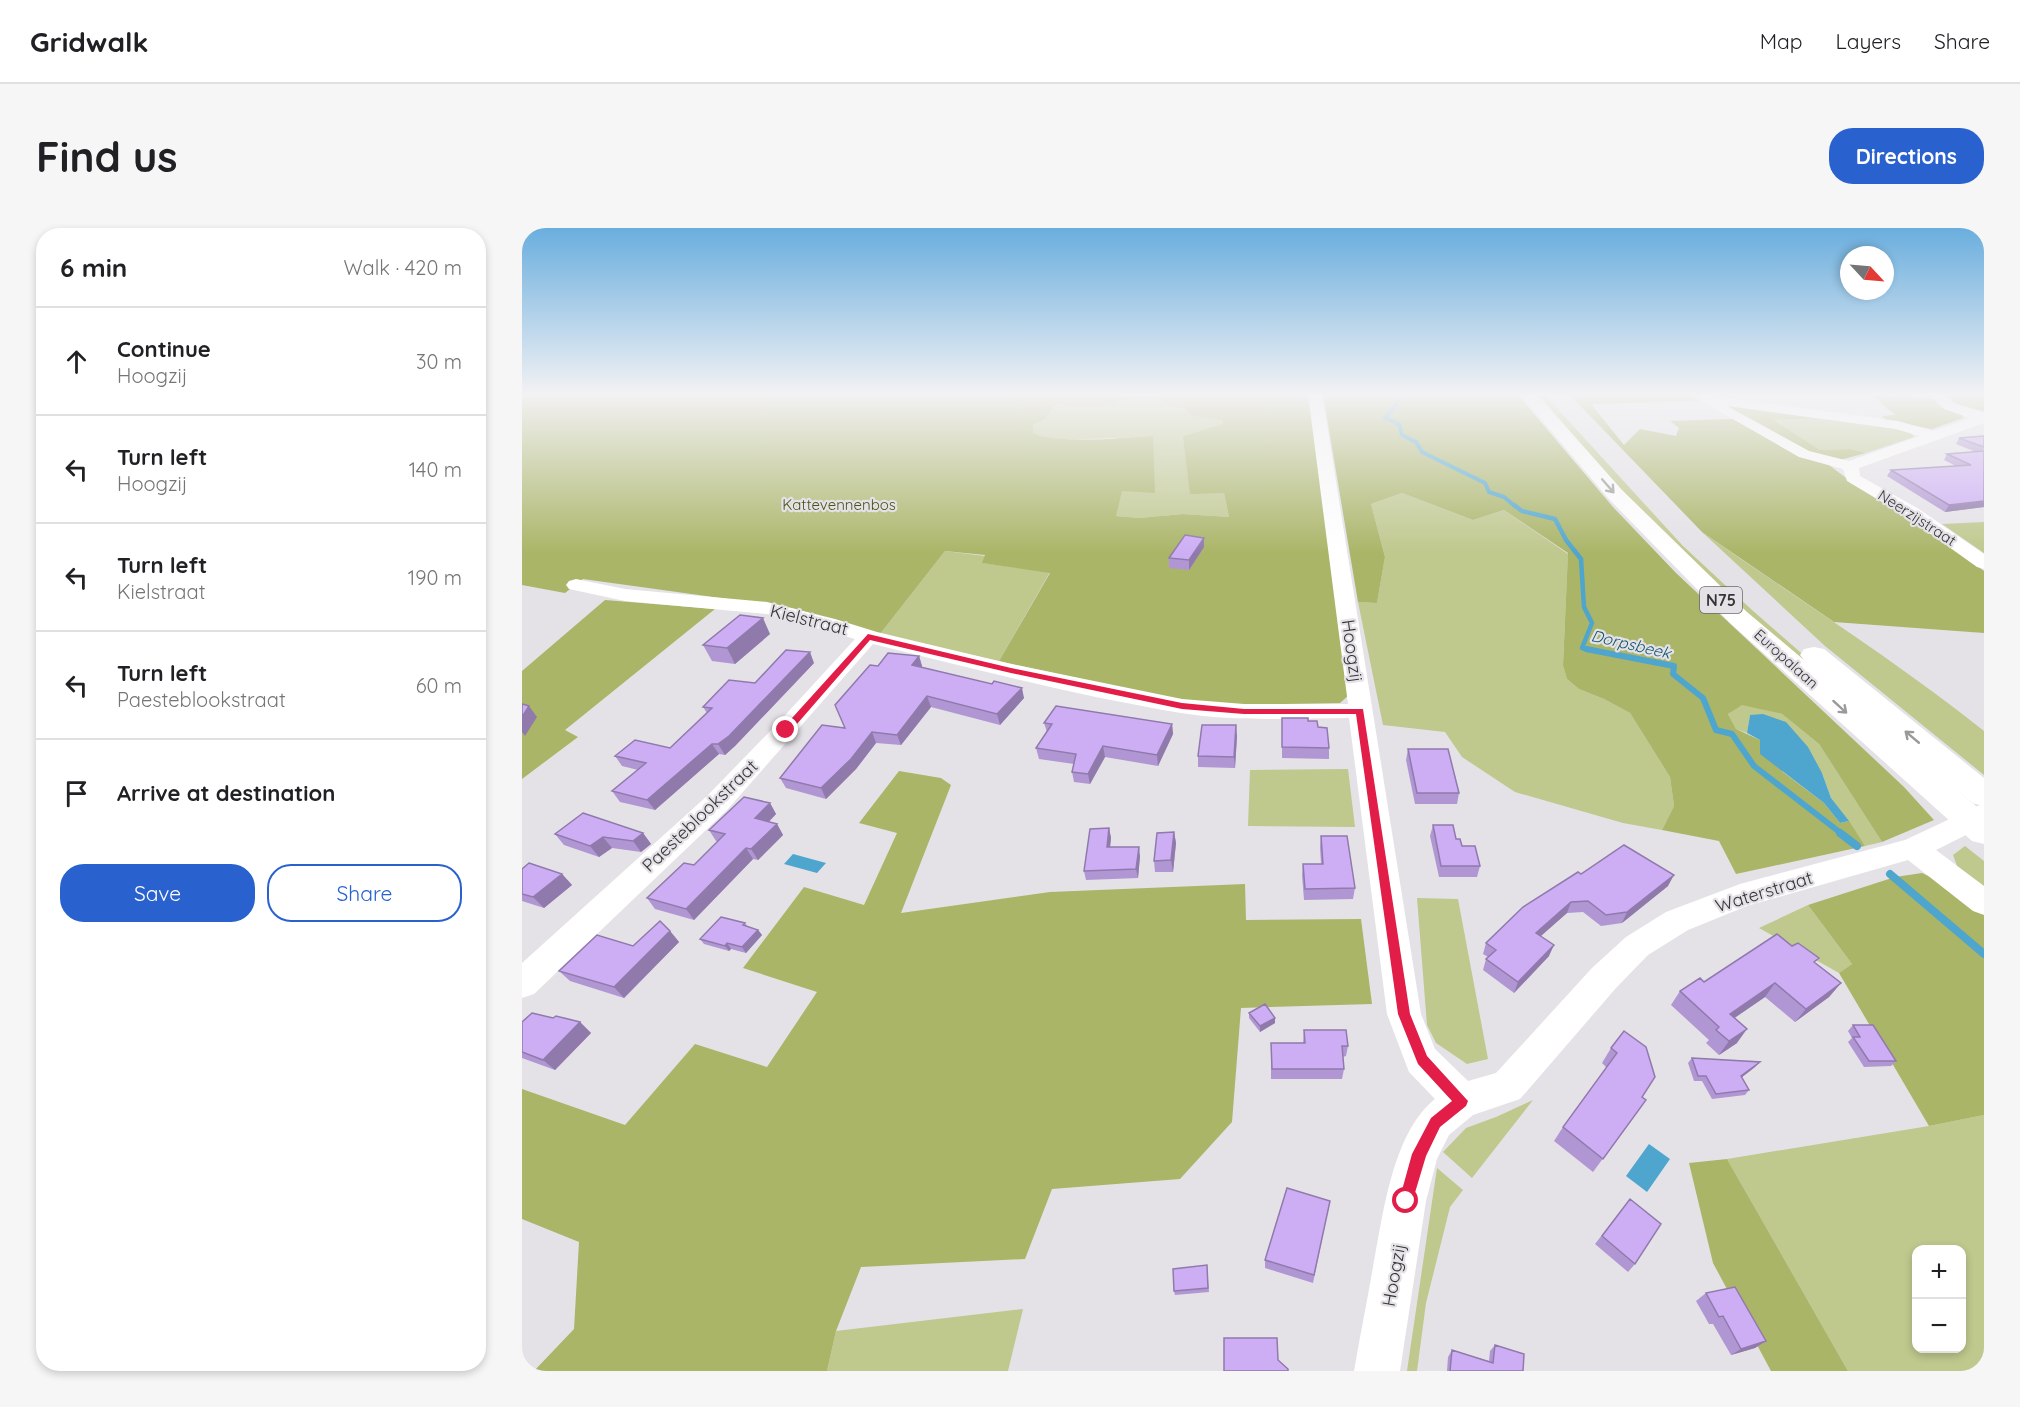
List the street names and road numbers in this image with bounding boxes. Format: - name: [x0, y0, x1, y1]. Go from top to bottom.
- street label: Neerzijstraat: [1875, 485, 1960, 550]
- road number: N75: [1700, 587, 1742, 613]
- street label: Kielstraat: [768, 599, 851, 640]
- street label: Hoogzij: [1337, 618, 1368, 684]
- street label: Europalaan: [1750, 625, 1822, 692]
- street label: Paesteblookstraat: [637, 755, 762, 877]
- street label: Waterstraat: [1712, 866, 1815, 917]
- street label: Hoogzij: [1377, 1242, 1410, 1308]

